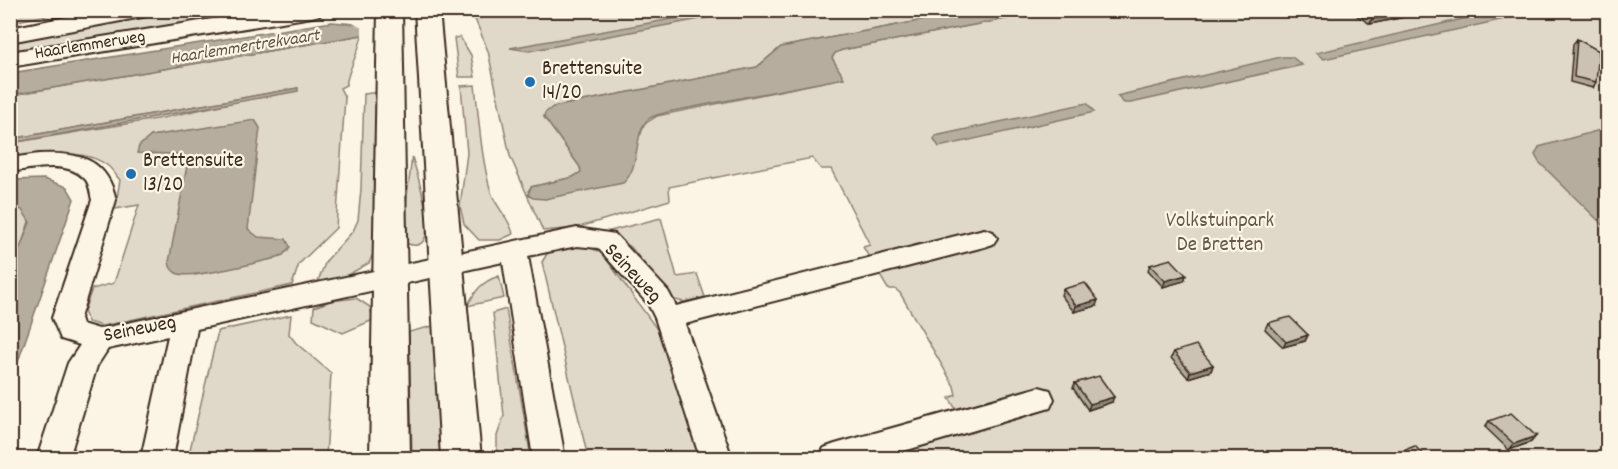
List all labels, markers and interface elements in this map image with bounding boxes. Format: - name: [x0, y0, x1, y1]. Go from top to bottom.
- water label: Haarlemmertrekvaart: [169, 24, 324, 72]
- street label: Haarlemmerweg: [33, 25, 147, 67]
- place label: Brettensuite 14/20: [542, 55, 642, 109]
- marker: Brettensuite 14/20: [523, 75, 537, 89]
- place label: Brettensuite 13/20: [143, 147, 243, 201]
- marker: Brettensuite 13/20: [124, 167, 138, 181]
- park label: Volkstuinpark De Bretten: [1166, 207, 1274, 261]
- street label: Seineweg: [596, 237, 668, 311]
- street label: Seineweg: [101, 308, 179, 352]

